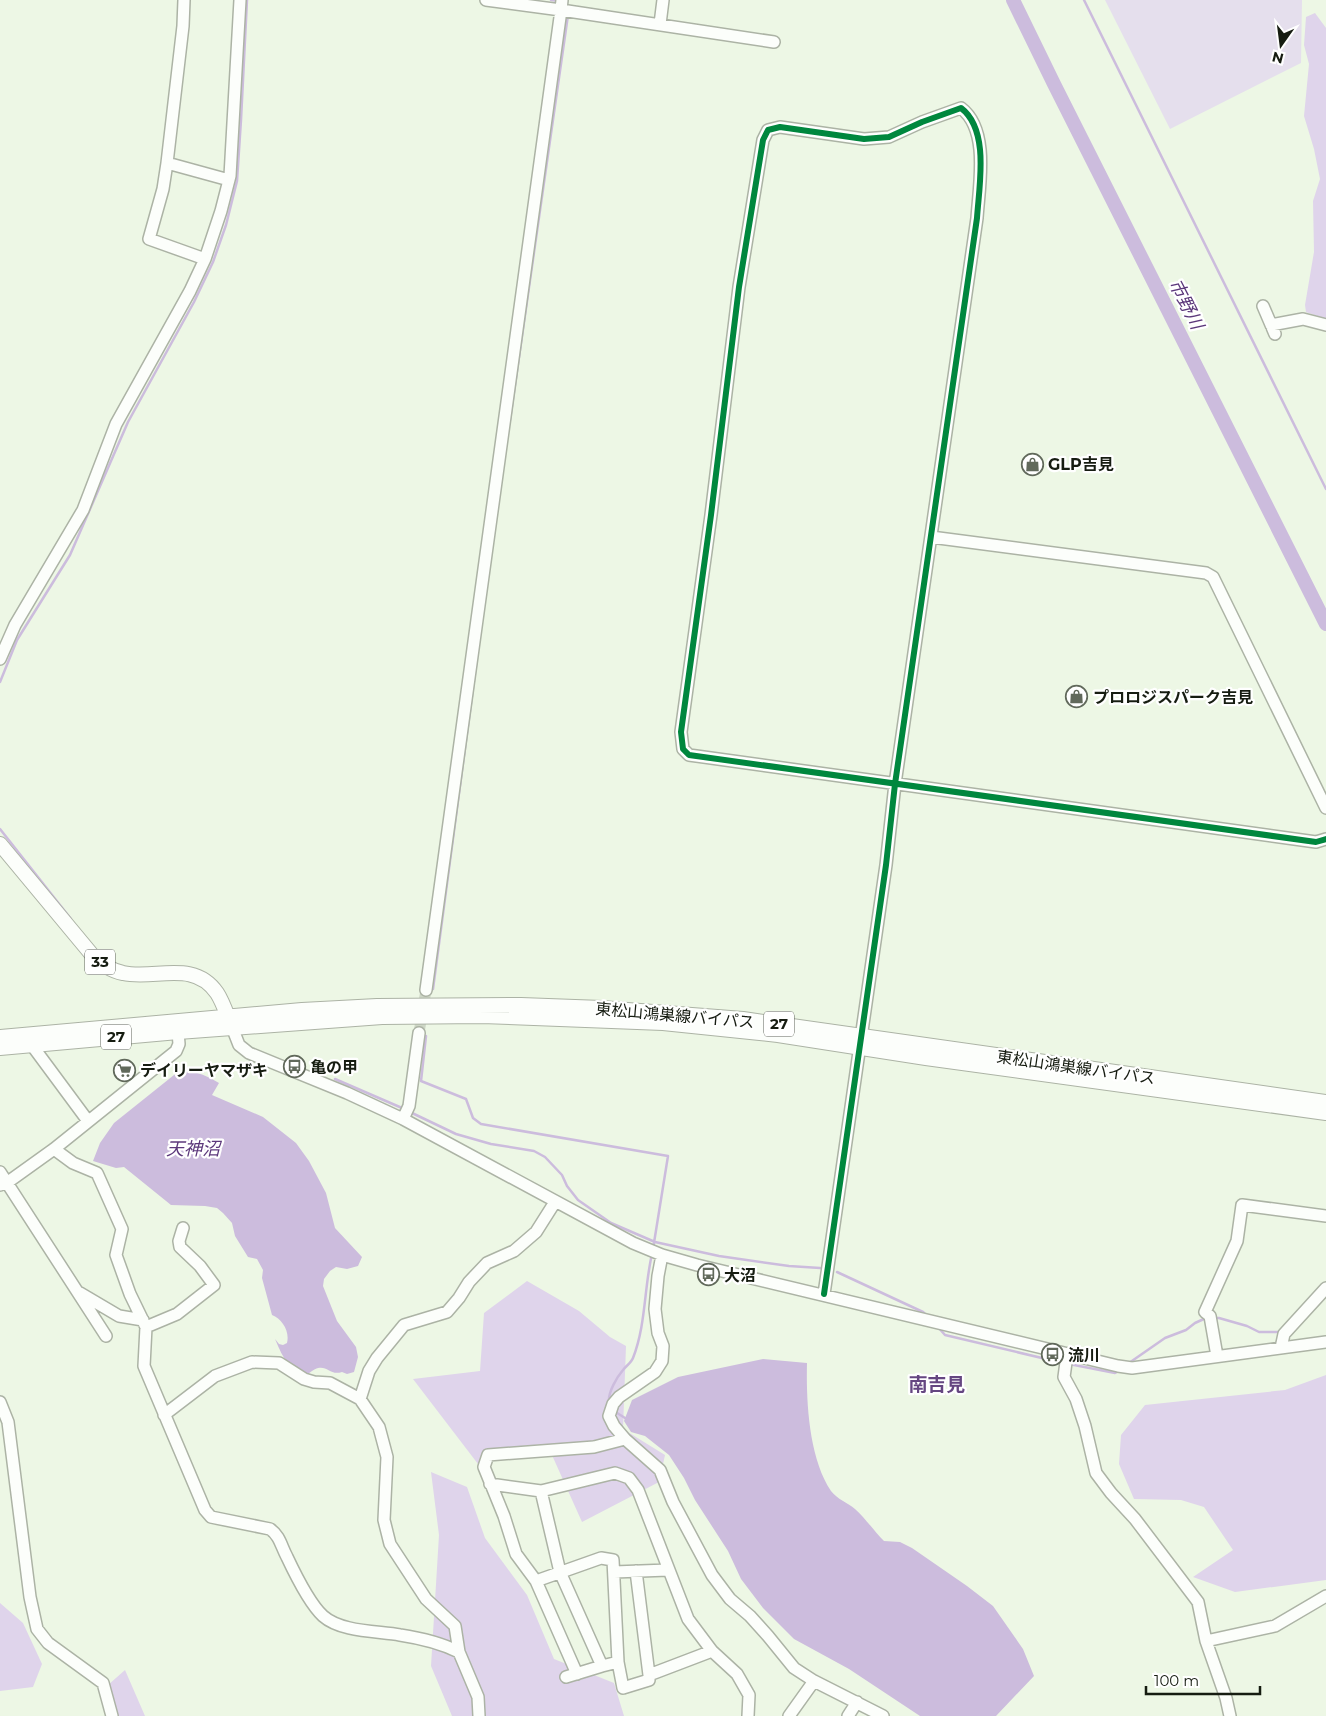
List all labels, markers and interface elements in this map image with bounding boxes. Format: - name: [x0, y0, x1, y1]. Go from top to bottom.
- north arrow: [1256, 20, 1306, 70]
- text: N: [1270, 48, 1286, 68]
- water label: 市野川: [1164, 275, 1209, 335]
- shop icon: GLP吉見: [1020, 452, 1044, 476]
- place label: GLP吉見: [1048, 455, 1114, 474]
- shop icon: プロロジスパーク吉見: [1065, 685, 1089, 709]
- place label: プロロジスパーク吉見: [1093, 688, 1253, 707]
- road number: 33: [85, 950, 115, 974]
- street label: 東松山鴻巣線バイパス: [595, 999, 755, 1032]
- road number: 27: [764, 1012, 794, 1036]
- road number: 27: [101, 1024, 131, 1050]
- street label: 東松山鴻巣線バイパス: [996, 1047, 1156, 1088]
- bus stop icon: 亀の甲: [282, 1055, 306, 1079]
- supermarket icon: デイリーヤマザキ: [112, 1058, 136, 1082]
- place label: 亀の甲: [310, 1058, 358, 1077]
- place label: デイリーヤマザキ: [140, 1061, 268, 1080]
- water label: 天神沼: [166, 1138, 223, 1160]
- bus stop icon: 大沼: [696, 1263, 720, 1287]
- place label: 大沼: [724, 1266, 756, 1285]
- bus stop icon: 流川: [1040, 1343, 1064, 1367]
- place label: 流川: [1068, 1346, 1100, 1365]
- district label: 南吉見: [908, 1373, 966, 1396]
- scale bar: [1146, 1664, 1260, 1696]
- text: 100 m: [1154, 1671, 1199, 1690]

